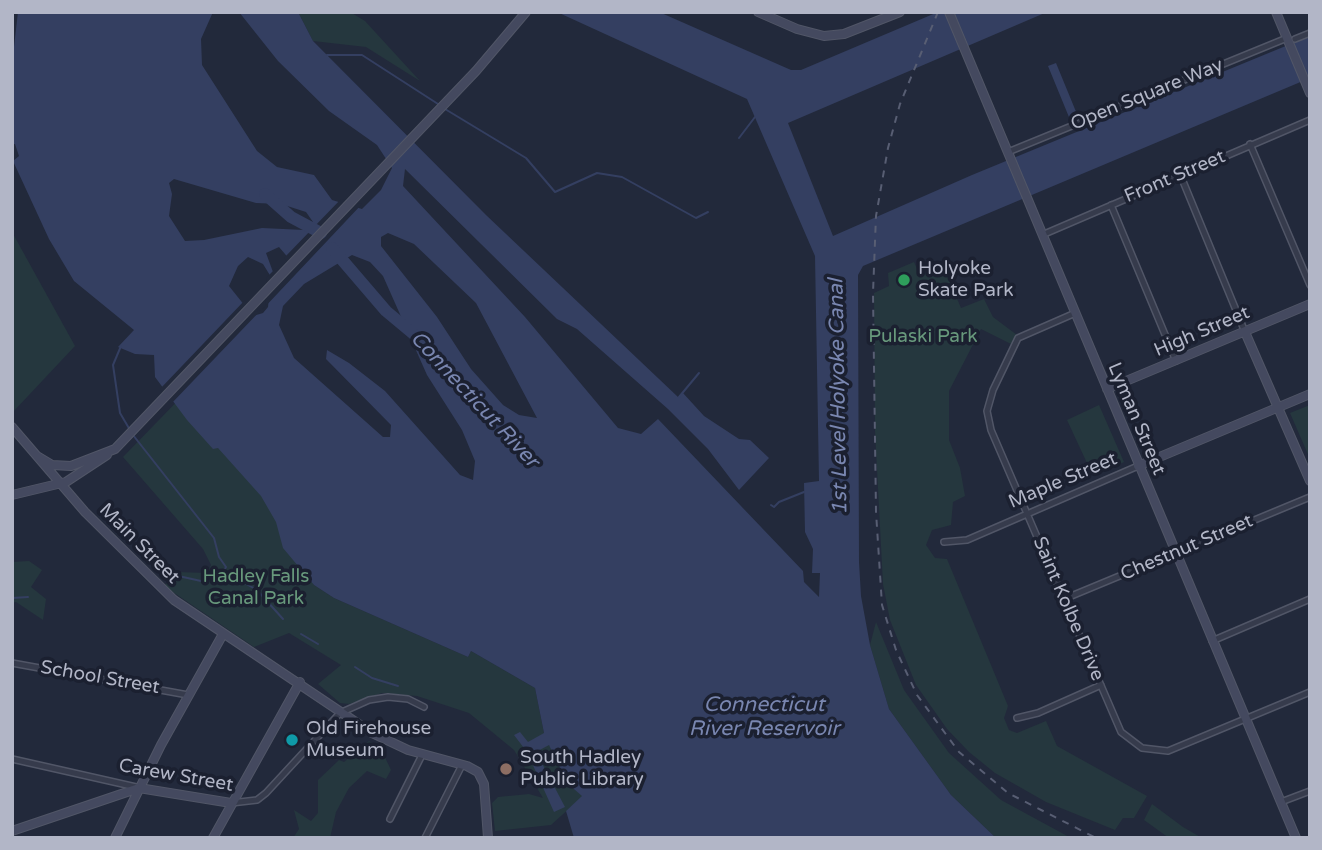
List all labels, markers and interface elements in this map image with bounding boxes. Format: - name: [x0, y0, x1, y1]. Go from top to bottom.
- street label: Open Square Way: [1067, 54, 1227, 136]
- street label: Front Street: [1121, 146, 1229, 208]
- place label: Holyoke Skate Park: [918, 258, 1014, 302]
- marker: Holyoke Skate Park: [896, 272, 912, 288]
- water label: 1st Level Holyoke Canal: [824, 279, 854, 515]
- street label: High Street: [1151, 302, 1253, 362]
- park label: Pulaski Park: [868, 326, 978, 348]
- water label: Connecticut River: [404, 327, 544, 473]
- street label: Lyman Street: [1102, 359, 1170, 479]
- street label: Maple Street: [1005, 448, 1121, 514]
- street label: Main Street: [94, 499, 184, 589]
- street label: Chestnut Street: [1117, 510, 1257, 586]
- street label: Saint Kolbe Drive: [1027, 534, 1109, 684]
- park label: Hadley Falls Canal Park: [203, 566, 309, 610]
- street label: School Street: [39, 656, 161, 700]
- water label: Connecticut River Reservoir: [689, 692, 839, 742]
- place label: Old Firehouse Museum: [306, 718, 431, 762]
- marker: Old Firehouse Museum: [284, 732, 300, 748]
- place label: South Hadley Public Library: [520, 747, 644, 791]
- street label: Carew Street: [117, 755, 235, 797]
- marker: South Hadley Public Library: [498, 761, 514, 777]

